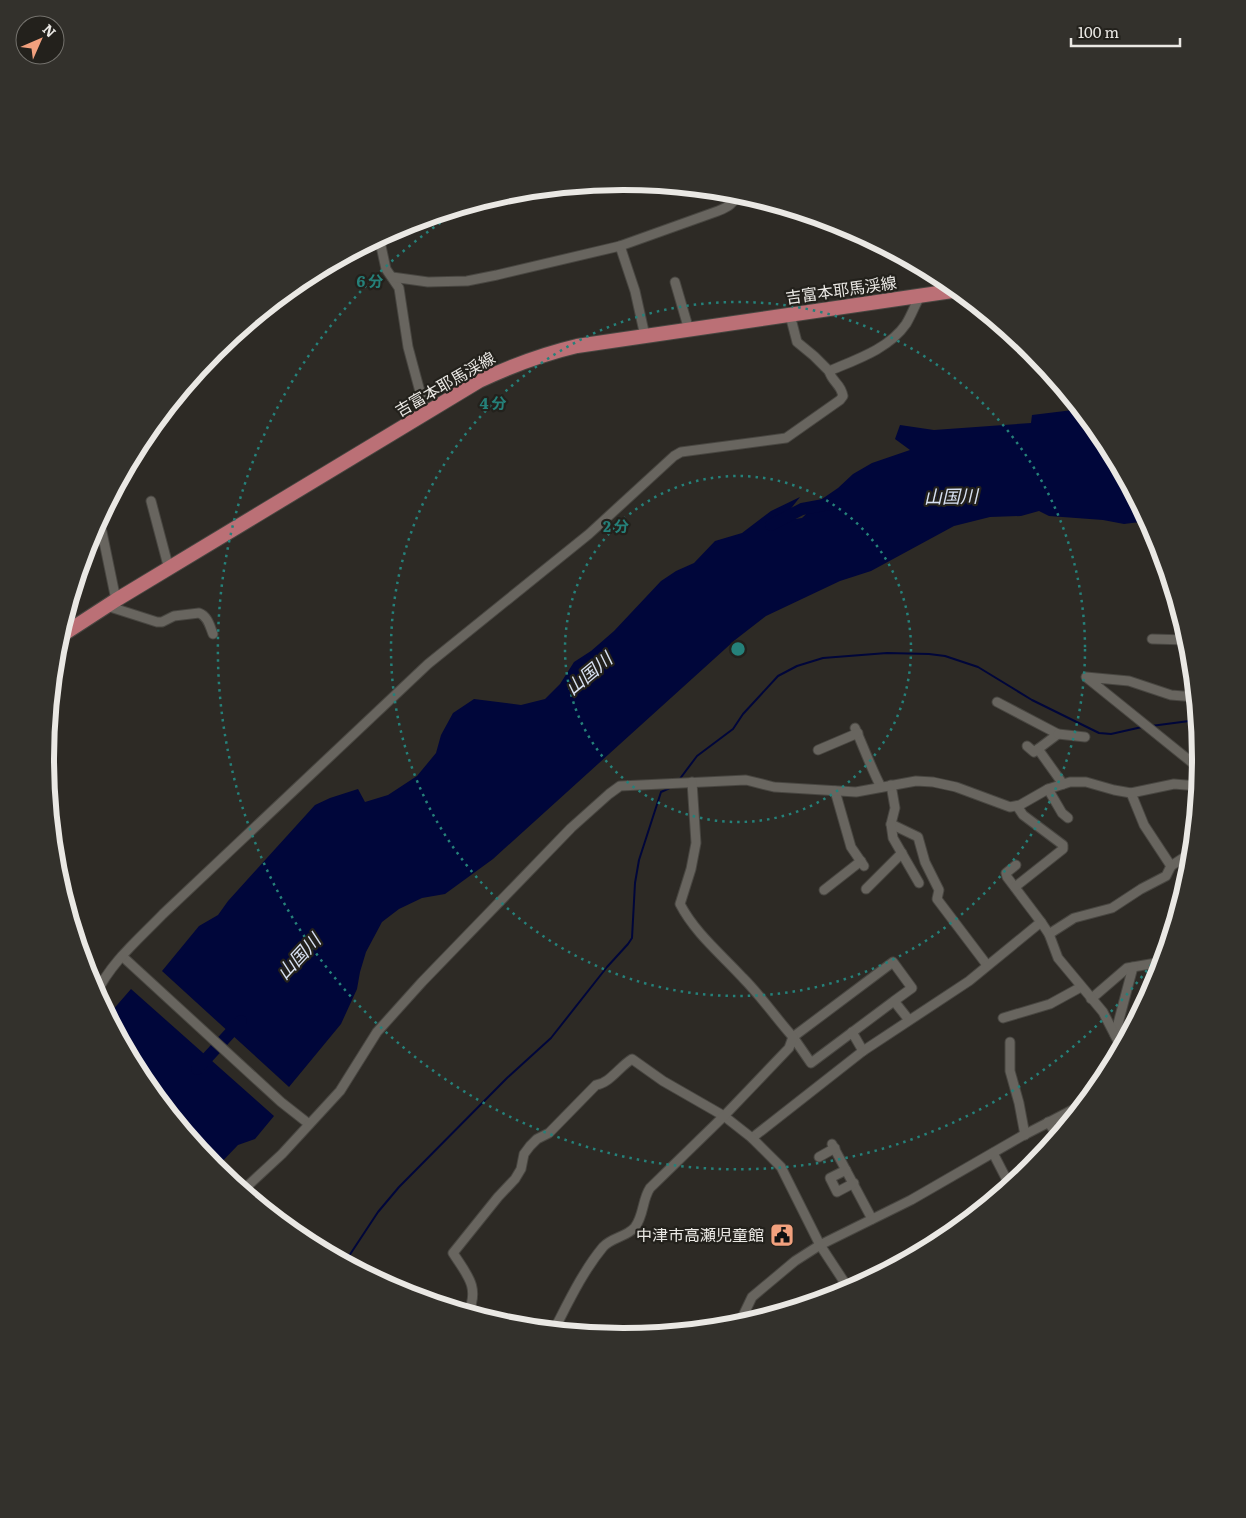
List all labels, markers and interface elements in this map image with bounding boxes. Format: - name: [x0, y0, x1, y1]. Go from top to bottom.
- north arrow: [15, 15, 65, 65]
- scale bar: [1071, 15, 1180, 47]
- text: N: [39, 19, 61, 42]
- text: 100 m: [1078, 20, 1119, 43]
- text: 6 分: [357, 269, 383, 292]
- street label: 吉富本耶馬渓線: [784, 269, 898, 309]
- street label: 吉富本耶馬渓線: [390, 345, 499, 422]
- text: 4 分: [479, 391, 507, 414]
- water label: 山国川: [924, 481, 980, 509]
- text: 2 分: [603, 514, 629, 537]
- centre of rings: [729, 640, 747, 658]
- water label: 山国川: [559, 644, 619, 701]
- water label: 山国川: [270, 926, 328, 985]
- place label: 中津市高瀬児童館: [636, 1222, 764, 1246]
- public building icon: 中津市高瀬児童館: [769, 1222, 795, 1248]

